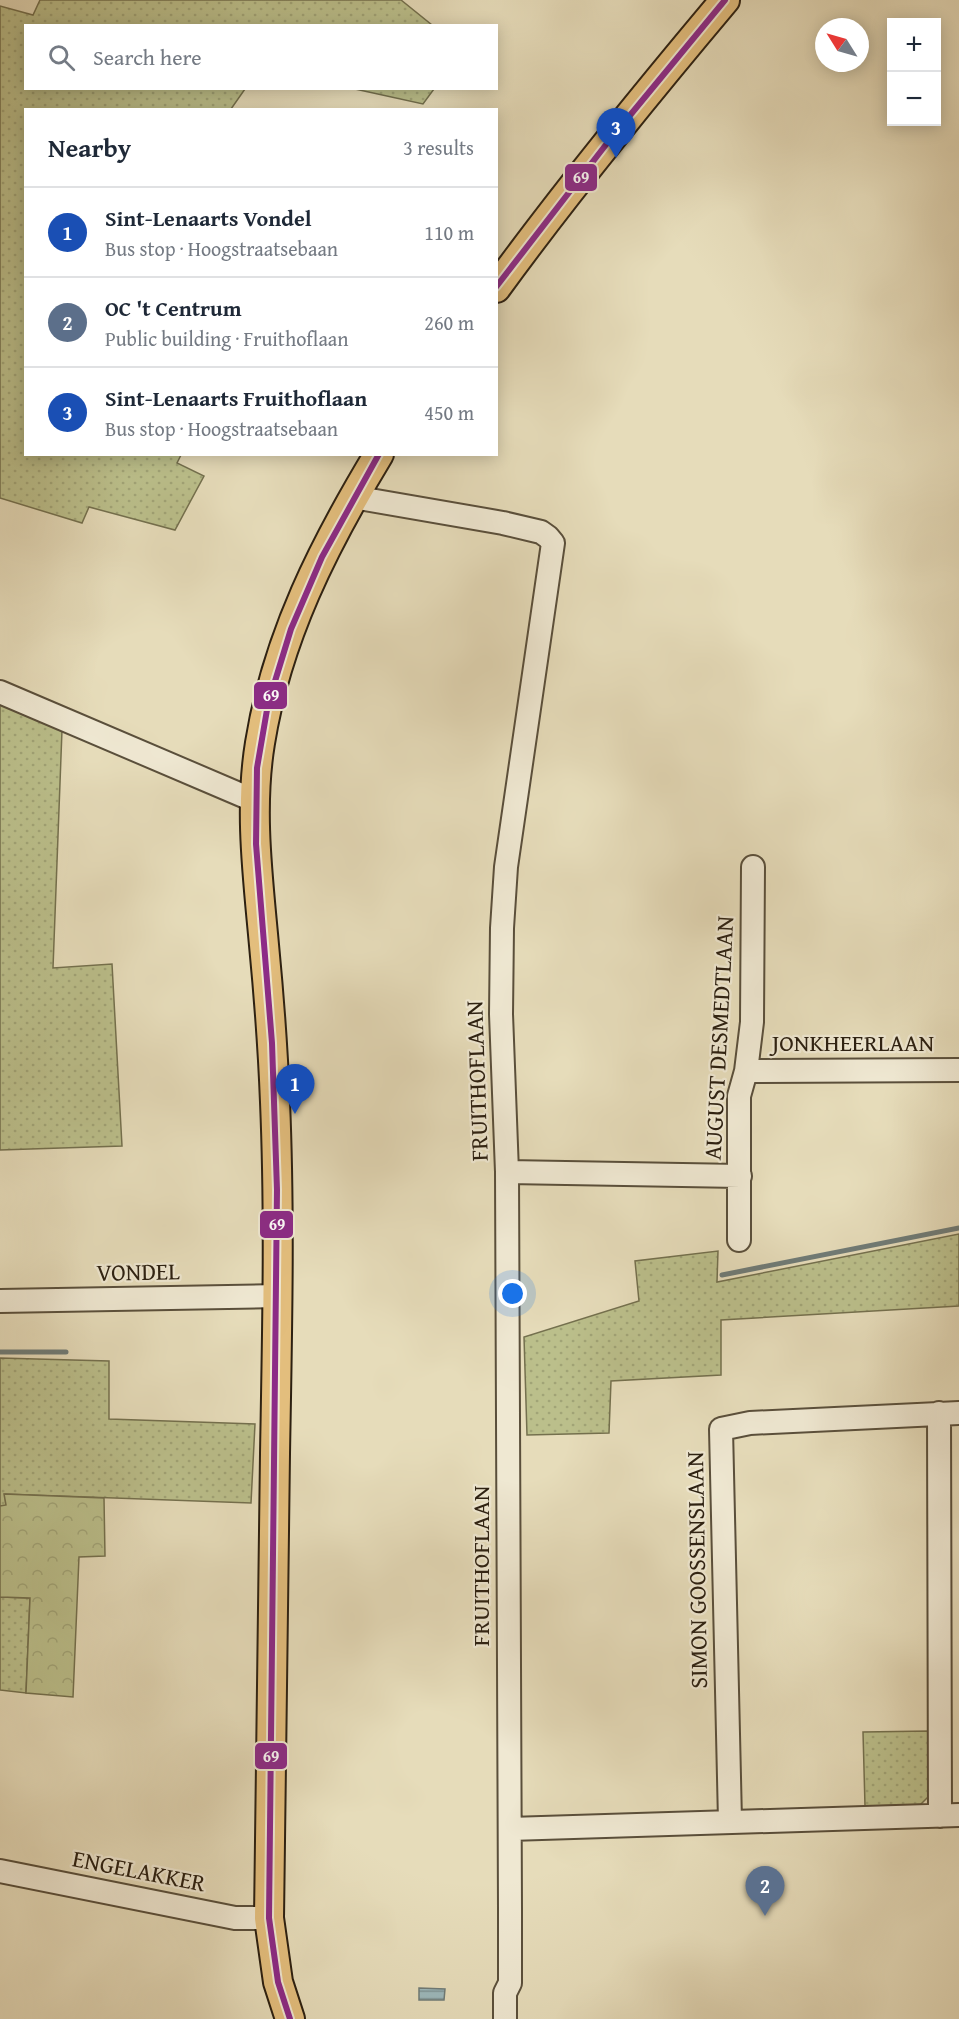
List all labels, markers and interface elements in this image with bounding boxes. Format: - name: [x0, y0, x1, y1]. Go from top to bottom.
- north arrow: [815, 18, 869, 72]
- map controls: [887, 18, 941, 126]
- button: +: [887, 18, 941, 72]
- search box: [24, 24, 498, 90]
- icon: search: [45, 41, 78, 74]
- text: Search here: [93, 41, 202, 73]
- button: −: [887, 72, 941, 126]
- pin: 3: [596, 108, 636, 158]
- text: Nearby: [48, 128, 131, 167]
- text: 3 results: [403, 133, 474, 162]
- line badge: 69: [564, 163, 598, 192]
- text: 69: [573, 165, 589, 189]
- text: Sint-Lenaarts Vondel: [105, 202, 312, 234]
- text: 1: [62, 218, 73, 247]
- text: 110 m: [424, 218, 474, 247]
- text: Bus stop · Hoogstraatsebaan: [105, 234, 338, 263]
- text: OC 't Centrum: [105, 292, 242, 324]
- text: 2: [62, 308, 73, 337]
- text: 260 m: [424, 308, 474, 337]
- text: Public building · Fruithoflaan: [105, 324, 349, 353]
- text: Sint-Lenaarts Fruithoflaan: [105, 382, 367, 414]
- text: 3: [62, 398, 73, 427]
- text: 450 m: [424, 398, 474, 427]
- text: Bus stop · Hoogstraatsebaan: [105, 414, 338, 443]
- line badge: 69: [253, 681, 288, 710]
- text: 69: [263, 683, 279, 707]
- street label: AUGUST DESMEDTLAAN: [695, 915, 742, 1161]
- street label: FRUITHOFLAAN: [456, 1000, 497, 1162]
- street label: JONKHEERLAAN: [769, 1025, 935, 1060]
- pin: 1: [276, 1064, 314, 1114]
- line badge: 69: [259, 1210, 294, 1239]
- text: 69: [269, 1212, 285, 1236]
- street label: VONDEL: [96, 1253, 180, 1290]
- your location: [498, 1279, 527, 1308]
- street label: SIMON GOOSSENSLAAN: [677, 1451, 716, 1689]
- street label: FRUITHOFLAAN: [463, 1485, 498, 1646]
- line badge: 69: [254, 1742, 288, 1770]
- text: 69: [263, 1744, 279, 1768]
- street label: ENGELAKKER: [70, 1840, 209, 1901]
- pin: 2: [746, 1866, 784, 1916]

